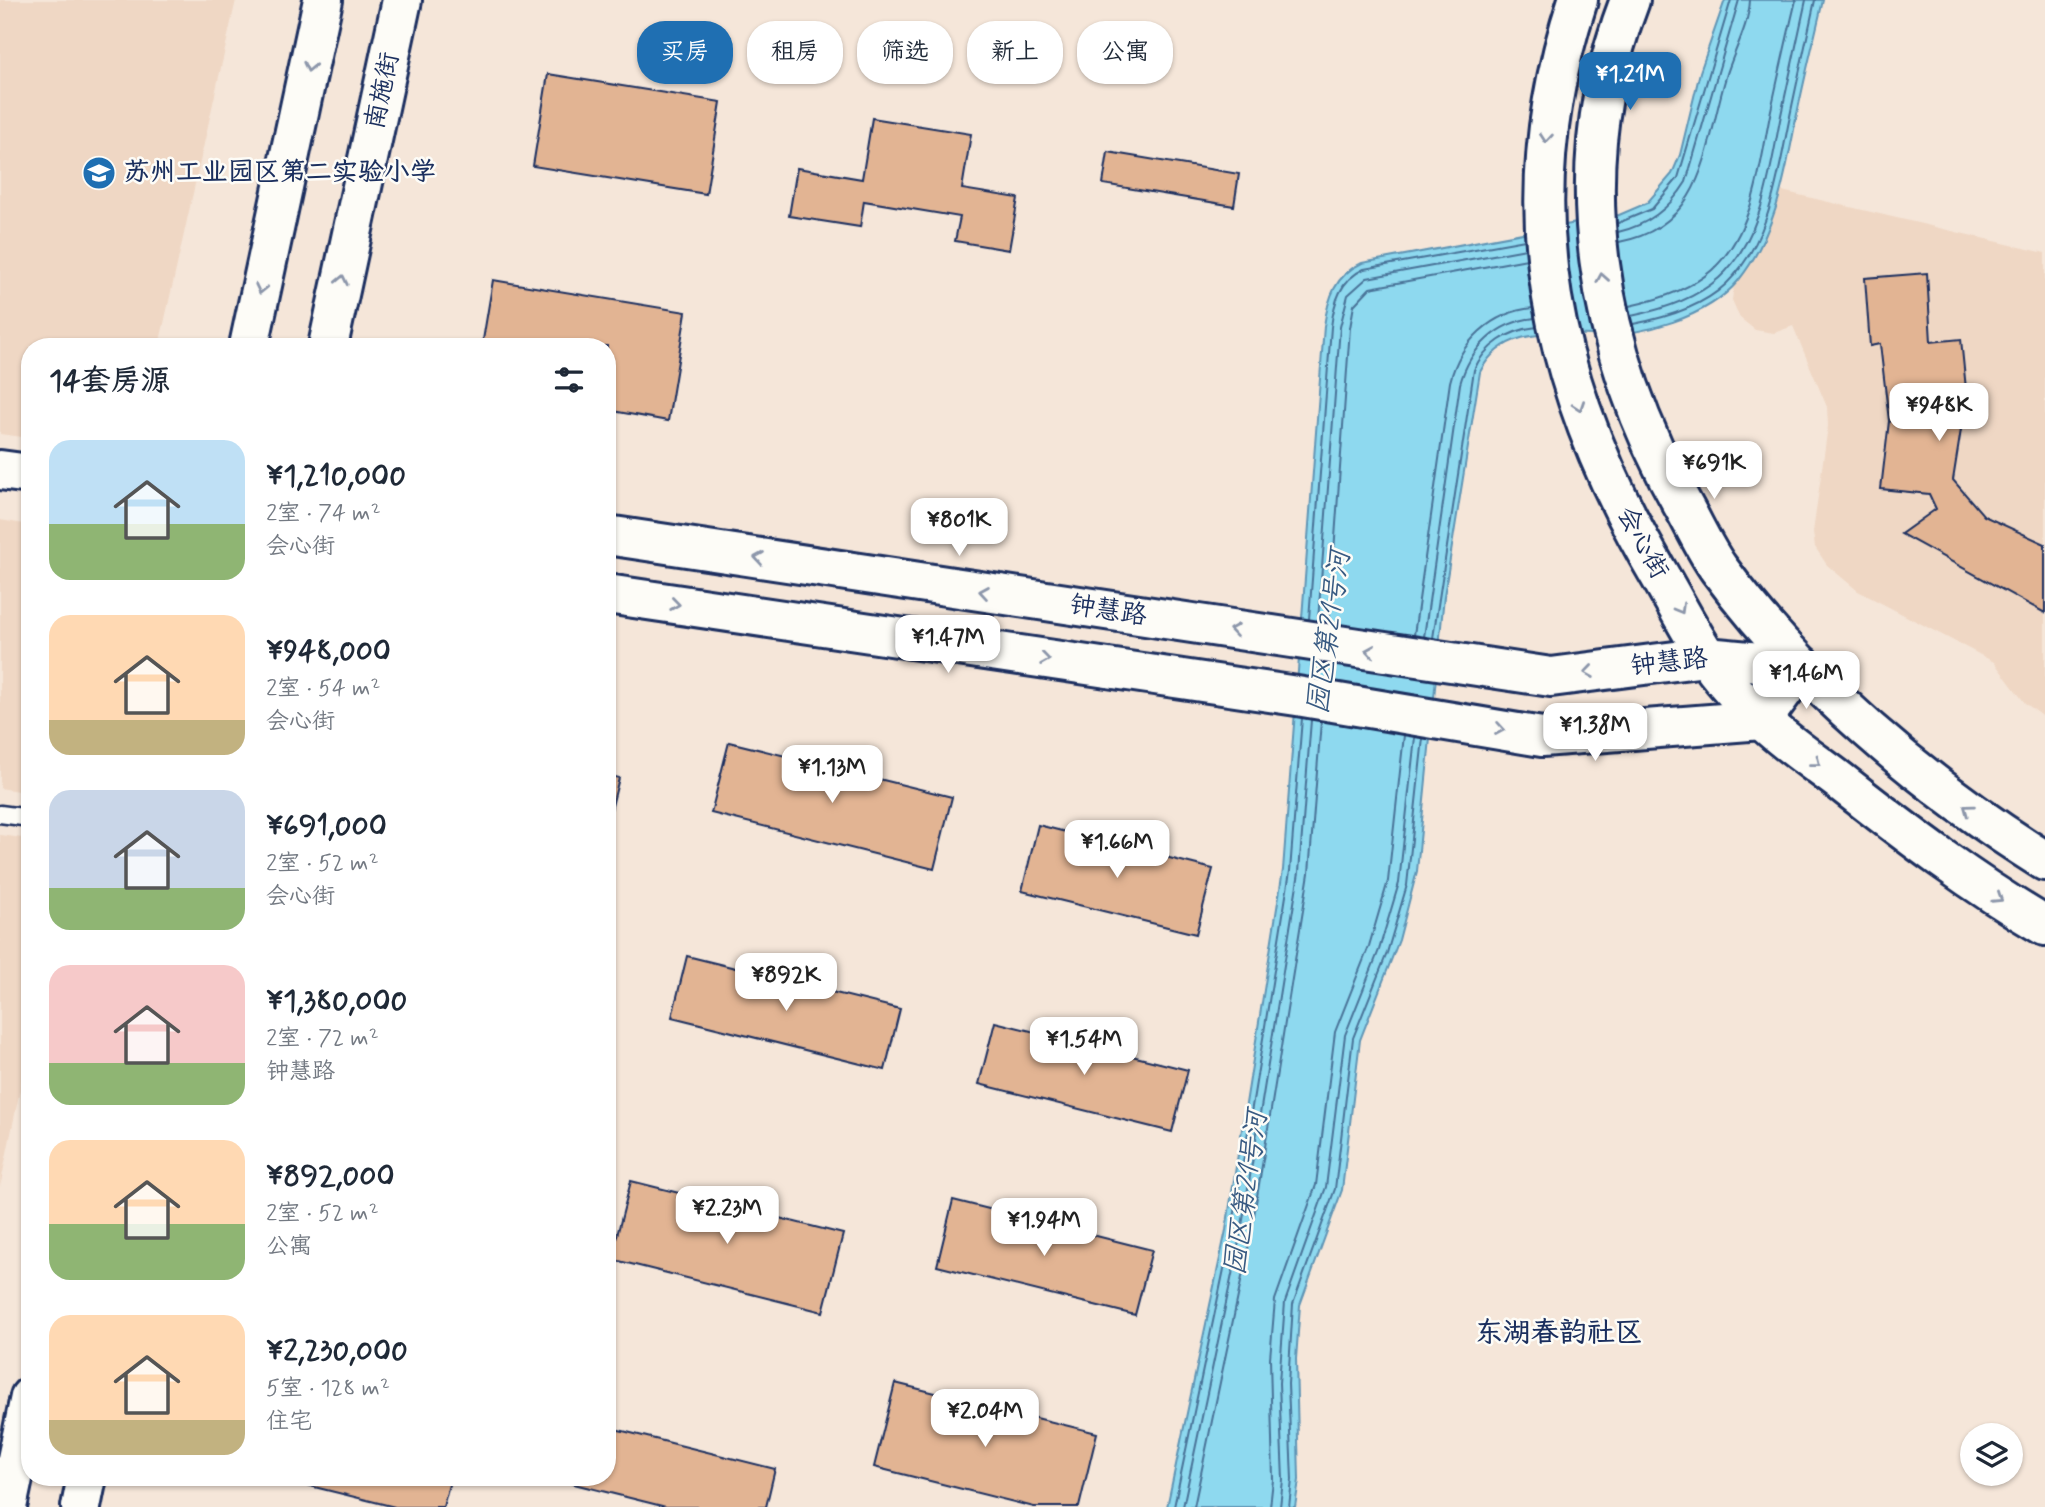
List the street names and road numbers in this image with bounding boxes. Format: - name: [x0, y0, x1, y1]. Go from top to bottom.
- street label: 南施街: [358, 49, 408, 133]
- street label: 会心街: [1608, 501, 1676, 585]
- street label: 钟慧路: [1067, 588, 1149, 634]
- street label: 钟慧路: [1628, 642, 1710, 684]

